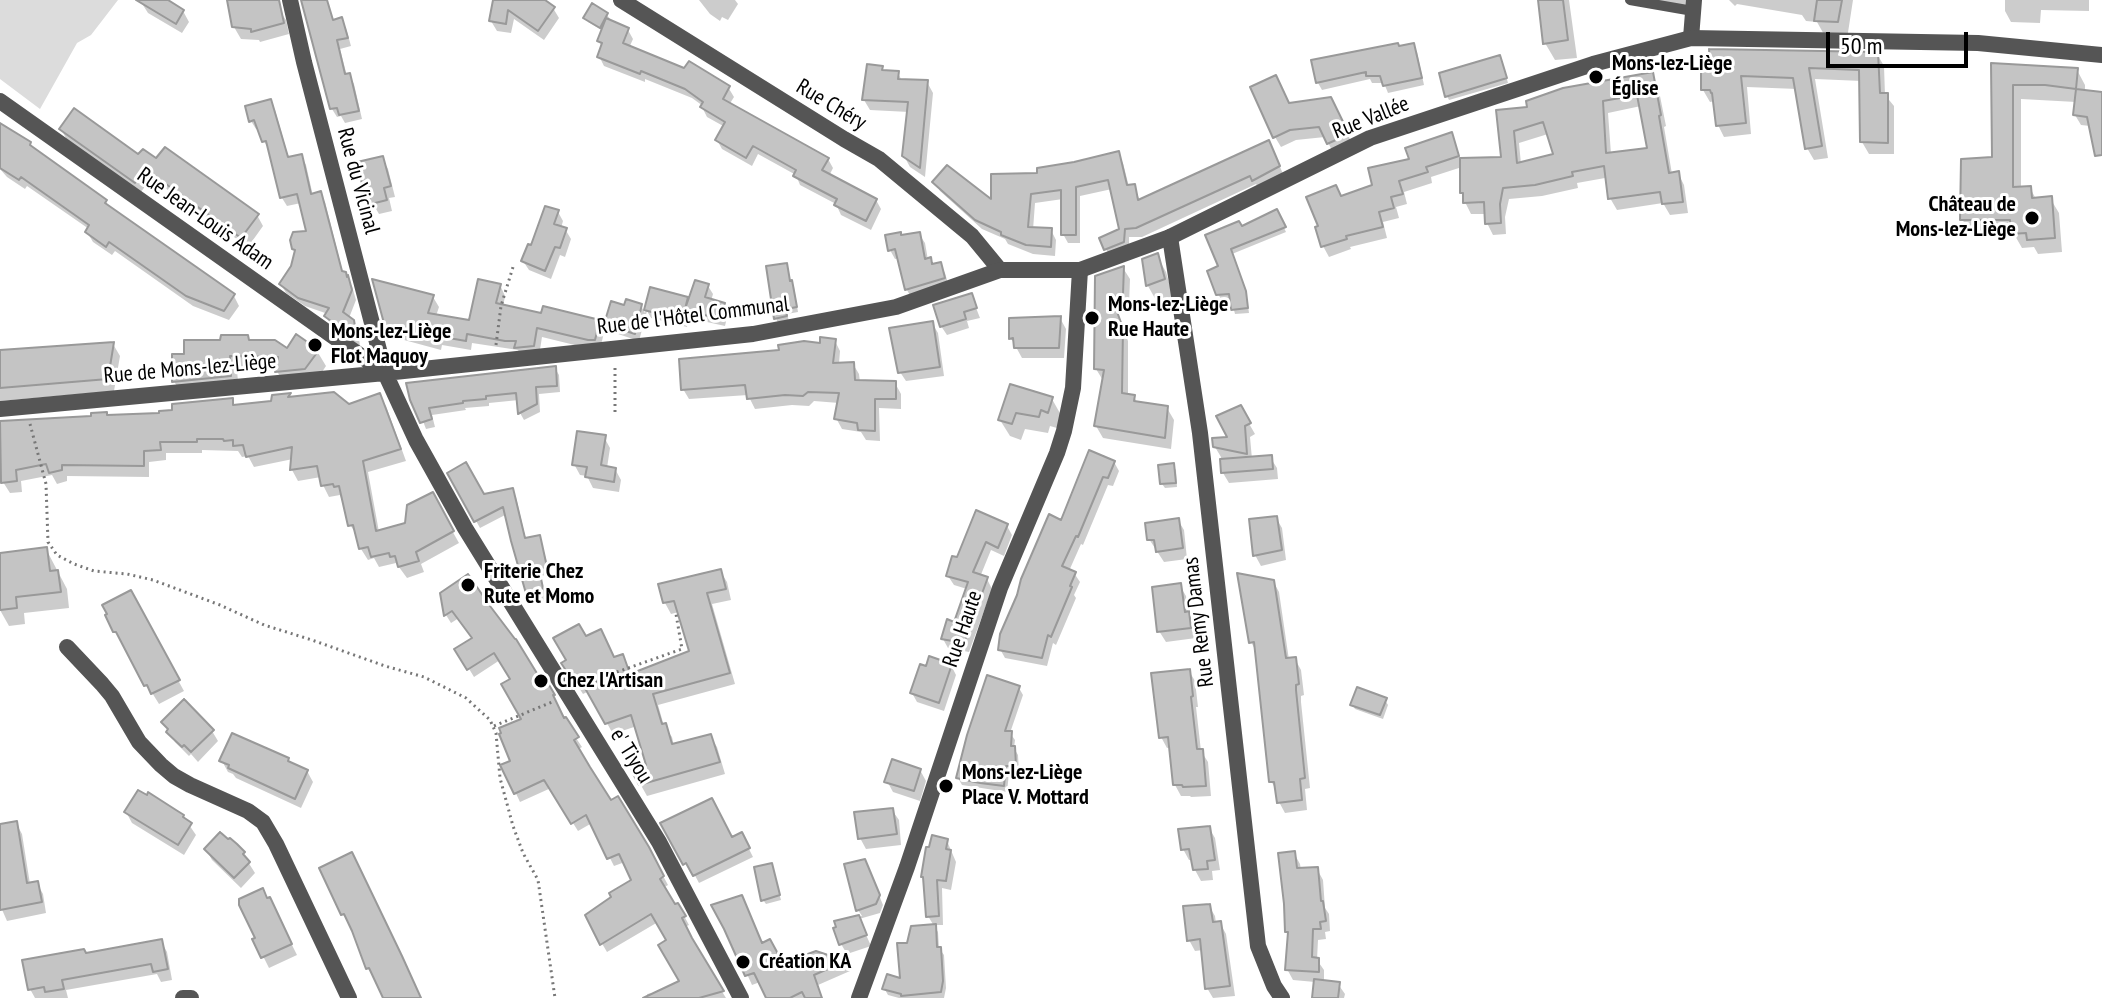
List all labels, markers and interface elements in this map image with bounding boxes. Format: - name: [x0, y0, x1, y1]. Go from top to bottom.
- scale bar: [1830, 16, 1972, 66]
- text: 50 m: [1840, 30, 1882, 61]
- place label: Mons-lez-Liège Église: [1612, 51, 1732, 102]
- marker: Mons-lez-Liège Église: [1587, 68, 1605, 86]
- street label: Rue Chéry: [791, 74, 871, 136]
- street label: Rue Vallée: [1329, 91, 1413, 145]
- street label: Rue du Vicinal: [331, 125, 385, 237]
- street label: Rue Jean-Louis Adam: [132, 162, 278, 276]
- place label: Château de Mons-lez-Liège: [1896, 192, 2016, 244]
- marker: Château de Mons-lez-Liège: [2023, 209, 2041, 227]
- street label: Rue de l'Hôtel Communal: [596, 291, 790, 341]
- place label: Mons-lez-Liège Rue Haute: [1108, 292, 1228, 344]
- marker: Mons-lez-Liège Rue Haute: [1083, 309, 1101, 327]
- place label: Mons-lez-Liège Flot Maquoy: [331, 319, 451, 370]
- marker: Mons-lez-Liège Flot Maquoy: [306, 336, 324, 354]
- street label: Rue de Mons-lez-Liège: [103, 348, 277, 390]
- street label: Rue Remy Damas: [1178, 555, 1220, 689]
- place label: Friterie Chez Rute et Momo: [484, 559, 594, 610]
- marker: Friterie Chez Rute et Momo: [459, 576, 477, 594]
- street label: Rue Haute: [938, 587, 988, 671]
- place label: Chez l'Artisan: [557, 668, 663, 694]
- marker: Chez l'Artisan: [532, 672, 550, 690]
- street label: e' Tiyou: [604, 724, 658, 788]
- place label: Mons-lez-Liège Place V. Mottard: [962, 760, 1089, 812]
- marker: Mons-lez-Liège Place V. Mottard: [937, 777, 955, 795]
- place label: Création KA: [759, 949, 851, 975]
- marker: Création KA: [734, 953, 752, 971]

